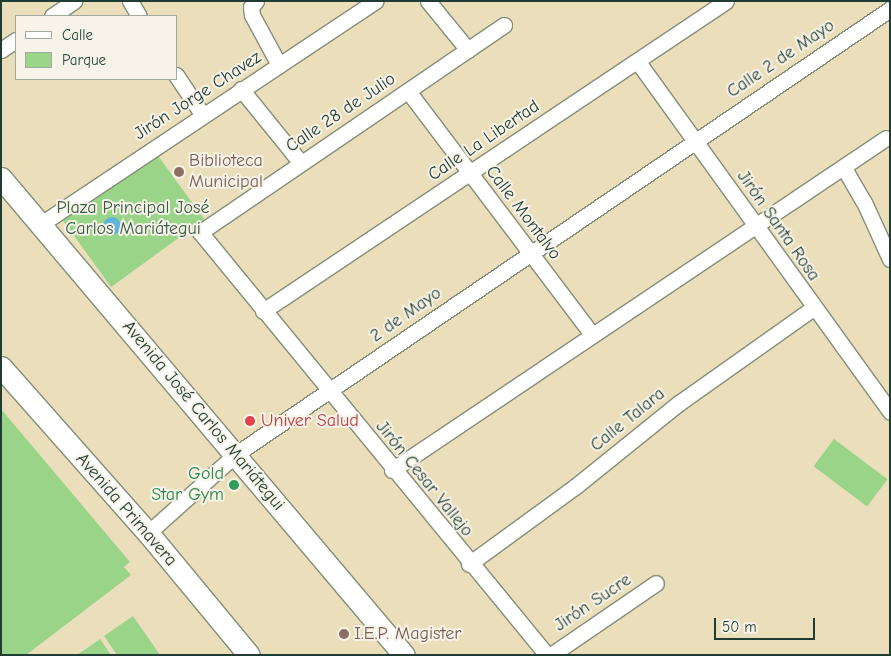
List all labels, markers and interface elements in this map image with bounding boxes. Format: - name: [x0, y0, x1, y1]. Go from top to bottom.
- legend: [15, 15, 178, 80]
- street label: Calle 2 de Mayo: [723, 15, 839, 103]
- text: Calle: [62, 26, 93, 44]
- street label: Jirón Jorge Chavez: [130, 47, 266, 145]
- text: Parque: [62, 51, 106, 69]
- street label: Calle 28 de Julio: [282, 68, 400, 158]
- street label: Calle La Libertad: [424, 96, 544, 186]
- place label: Biblioteca Municipal: [189, 151, 263, 193]
- street label: Calle Montalvo: [481, 162, 565, 264]
- marker: Biblioteca Municipal: [173, 166, 185, 178]
- street label: Jirón Santa Rosa: [732, 167, 824, 285]
- park label: Plaza Principal José Carlos Mariátegui: [57, 198, 209, 240]
- street label: 2 de Mayo: [366, 283, 446, 347]
- street label: Avenida José Carlos Mariátegui: [117, 317, 289, 515]
- street label: Calle Talara: [586, 383, 670, 457]
- place label: Univer Salud: [261, 410, 359, 432]
- marker: Univer Salud: [243, 414, 257, 428]
- street label: Jirón Cesar Vallejo: [371, 417, 477, 541]
- street label: Avenida Primavera: [71, 449, 181, 571]
- place label: Gold Star Gym: [151, 464, 224, 506]
- marker: Gold Star Gym: [228, 479, 240, 491]
- street label: Jirón Sucre: [550, 569, 636, 637]
- scale bar: [716, 608, 817, 640]
- text: 50 m: [722, 618, 757, 636]
- place label: I.E.P. Magister: [354, 623, 461, 645]
- marker: I.E.P. Magister: [338, 628, 350, 640]

